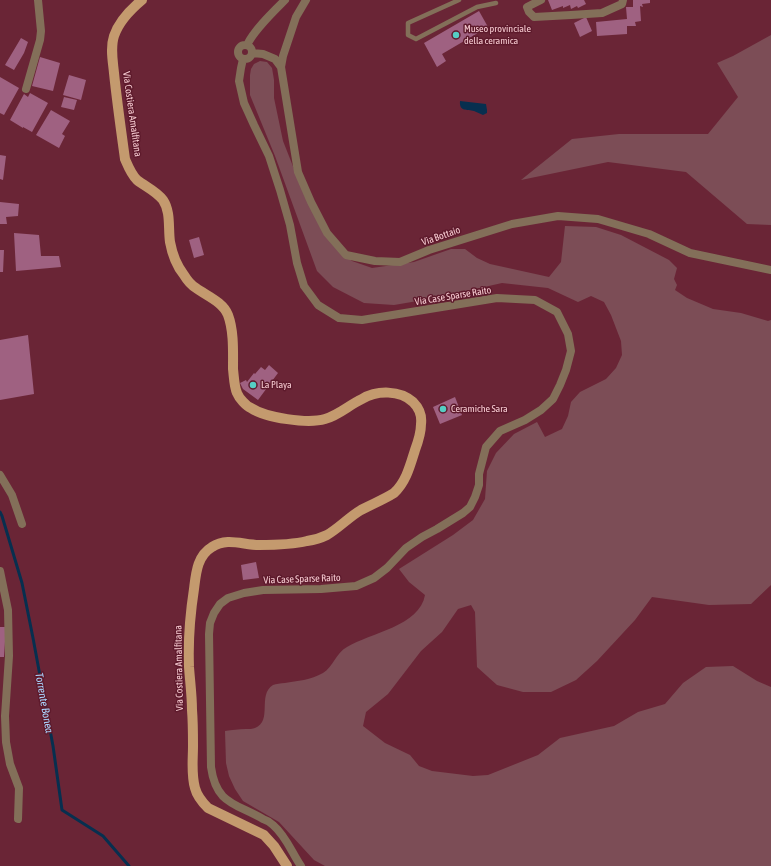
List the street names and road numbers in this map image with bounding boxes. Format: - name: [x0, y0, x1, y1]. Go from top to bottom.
- street label: Via Costiera Amalfitana: [120, 71, 144, 157]
- street label: Via Bottaio: [420, 224, 462, 248]
- street label: Via Case Sparse Raito: [414, 284, 492, 308]
- street label: Via Case Sparse Raito: [263, 572, 341, 586]
- street label: Via Costiera Amalfitana: [172, 625, 186, 711]

